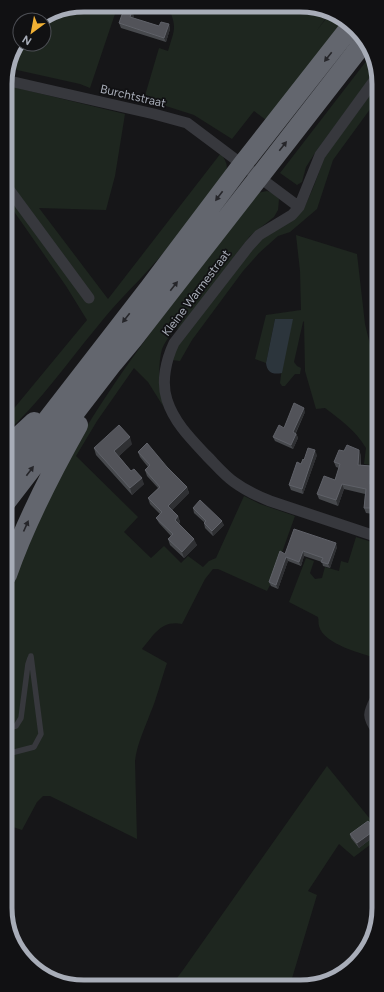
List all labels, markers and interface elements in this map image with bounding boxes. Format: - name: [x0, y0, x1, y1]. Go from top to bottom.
- north arrow: [12, 12, 52, 52]
- text: N: [20, 32, 34, 48]
- one-way arrow: [323, 51, 332, 62]
- street label: Burchtstraat: [99, 82, 168, 110]
- one-way arrow: [279, 141, 287, 152]
- one-way arrow: [215, 191, 223, 201]
- street label: Kleine Warmestraat: [159, 247, 233, 339]
- one-way arrow: [169, 281, 178, 292]
- one-way arrow: [122, 313, 130, 324]
- one-way arrow: [26, 466, 34, 477]
- one-way arrow: [23, 520, 29, 532]

